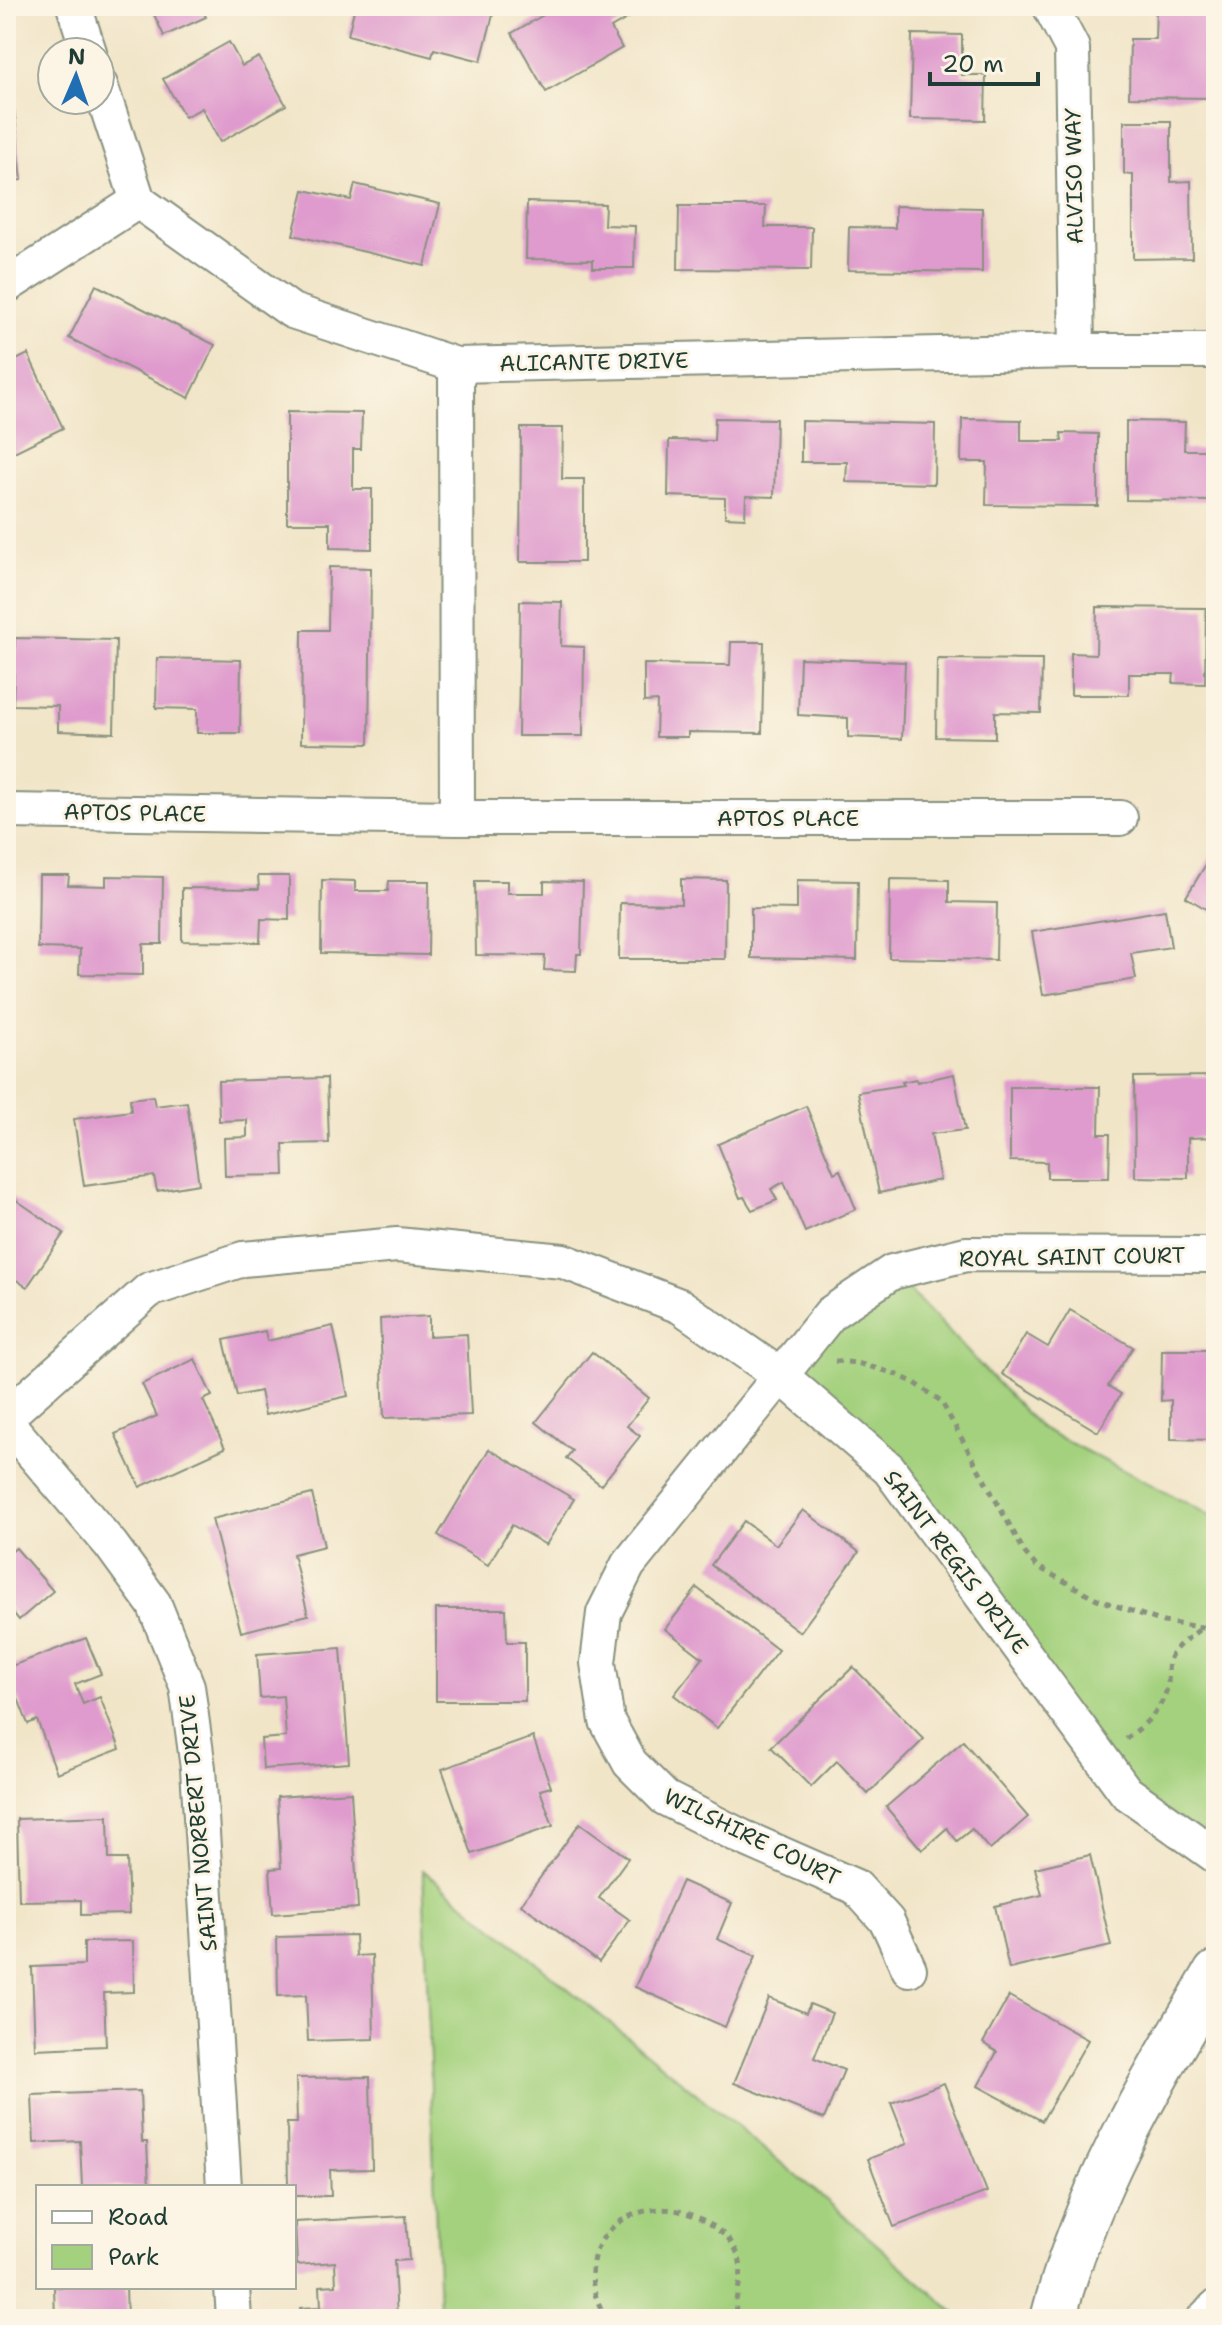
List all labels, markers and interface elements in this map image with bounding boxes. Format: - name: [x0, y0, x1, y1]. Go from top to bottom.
- north arrow: [36, 36, 116, 116]
- scale bar: [930, 36, 1038, 86]
- text: N: [67, 42, 86, 71]
- text: 20 m: [942, 48, 1004, 80]
- street label: ALVISO WAY: [1058, 108, 1090, 244]
- street label: ALICANTE DRIVE: [499, 346, 689, 378]
- street label: APTOS PLACE: [63, 797, 207, 829]
- street label: APTOS PLACE: [717, 804, 859, 833]
- street label: ROYAL SAINT COURT: [959, 1241, 1186, 1273]
- street label: SAINT REGIS DRIVE: [877, 1464, 1035, 1660]
- street label: SAINT NORBERT DRIVE: [172, 1693, 224, 1953]
- street label: WILSHIRE COURT: [659, 1782, 845, 1893]
- legend: [36, 2185, 296, 2289]
- text: Road: [108, 2201, 168, 2233]
- text: Park: [108, 2241, 160, 2273]

